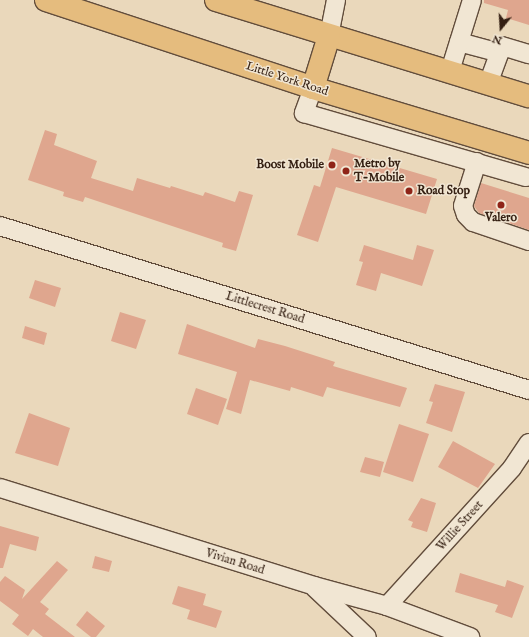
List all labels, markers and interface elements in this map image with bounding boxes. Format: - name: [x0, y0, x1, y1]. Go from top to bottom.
- north arrow: [481, 8, 521, 48]
- text: N: [491, 31, 504, 48]
- street label: Little York Road: [244, 59, 330, 99]
- place label: Metro by T-Mobile: [354, 157, 404, 185]
- place label: Boost Mobile: [256, 158, 324, 172]
- marker: Boost Mobile: [327, 160, 337, 170]
- marker: Metro by T-Mobile: [341, 166, 351, 176]
- place label: Road Stop: [417, 184, 470, 198]
- marker: Road Stop: [404, 186, 414, 196]
- marker: Valero: [496, 200, 506, 210]
- place label: Valero: [485, 211, 517, 225]
- street label: Littlecrest Road: [224, 289, 306, 327]
- street label: Willie Street: [434, 498, 486, 554]
- street label: Vivian Road: [204, 546, 266, 578]

